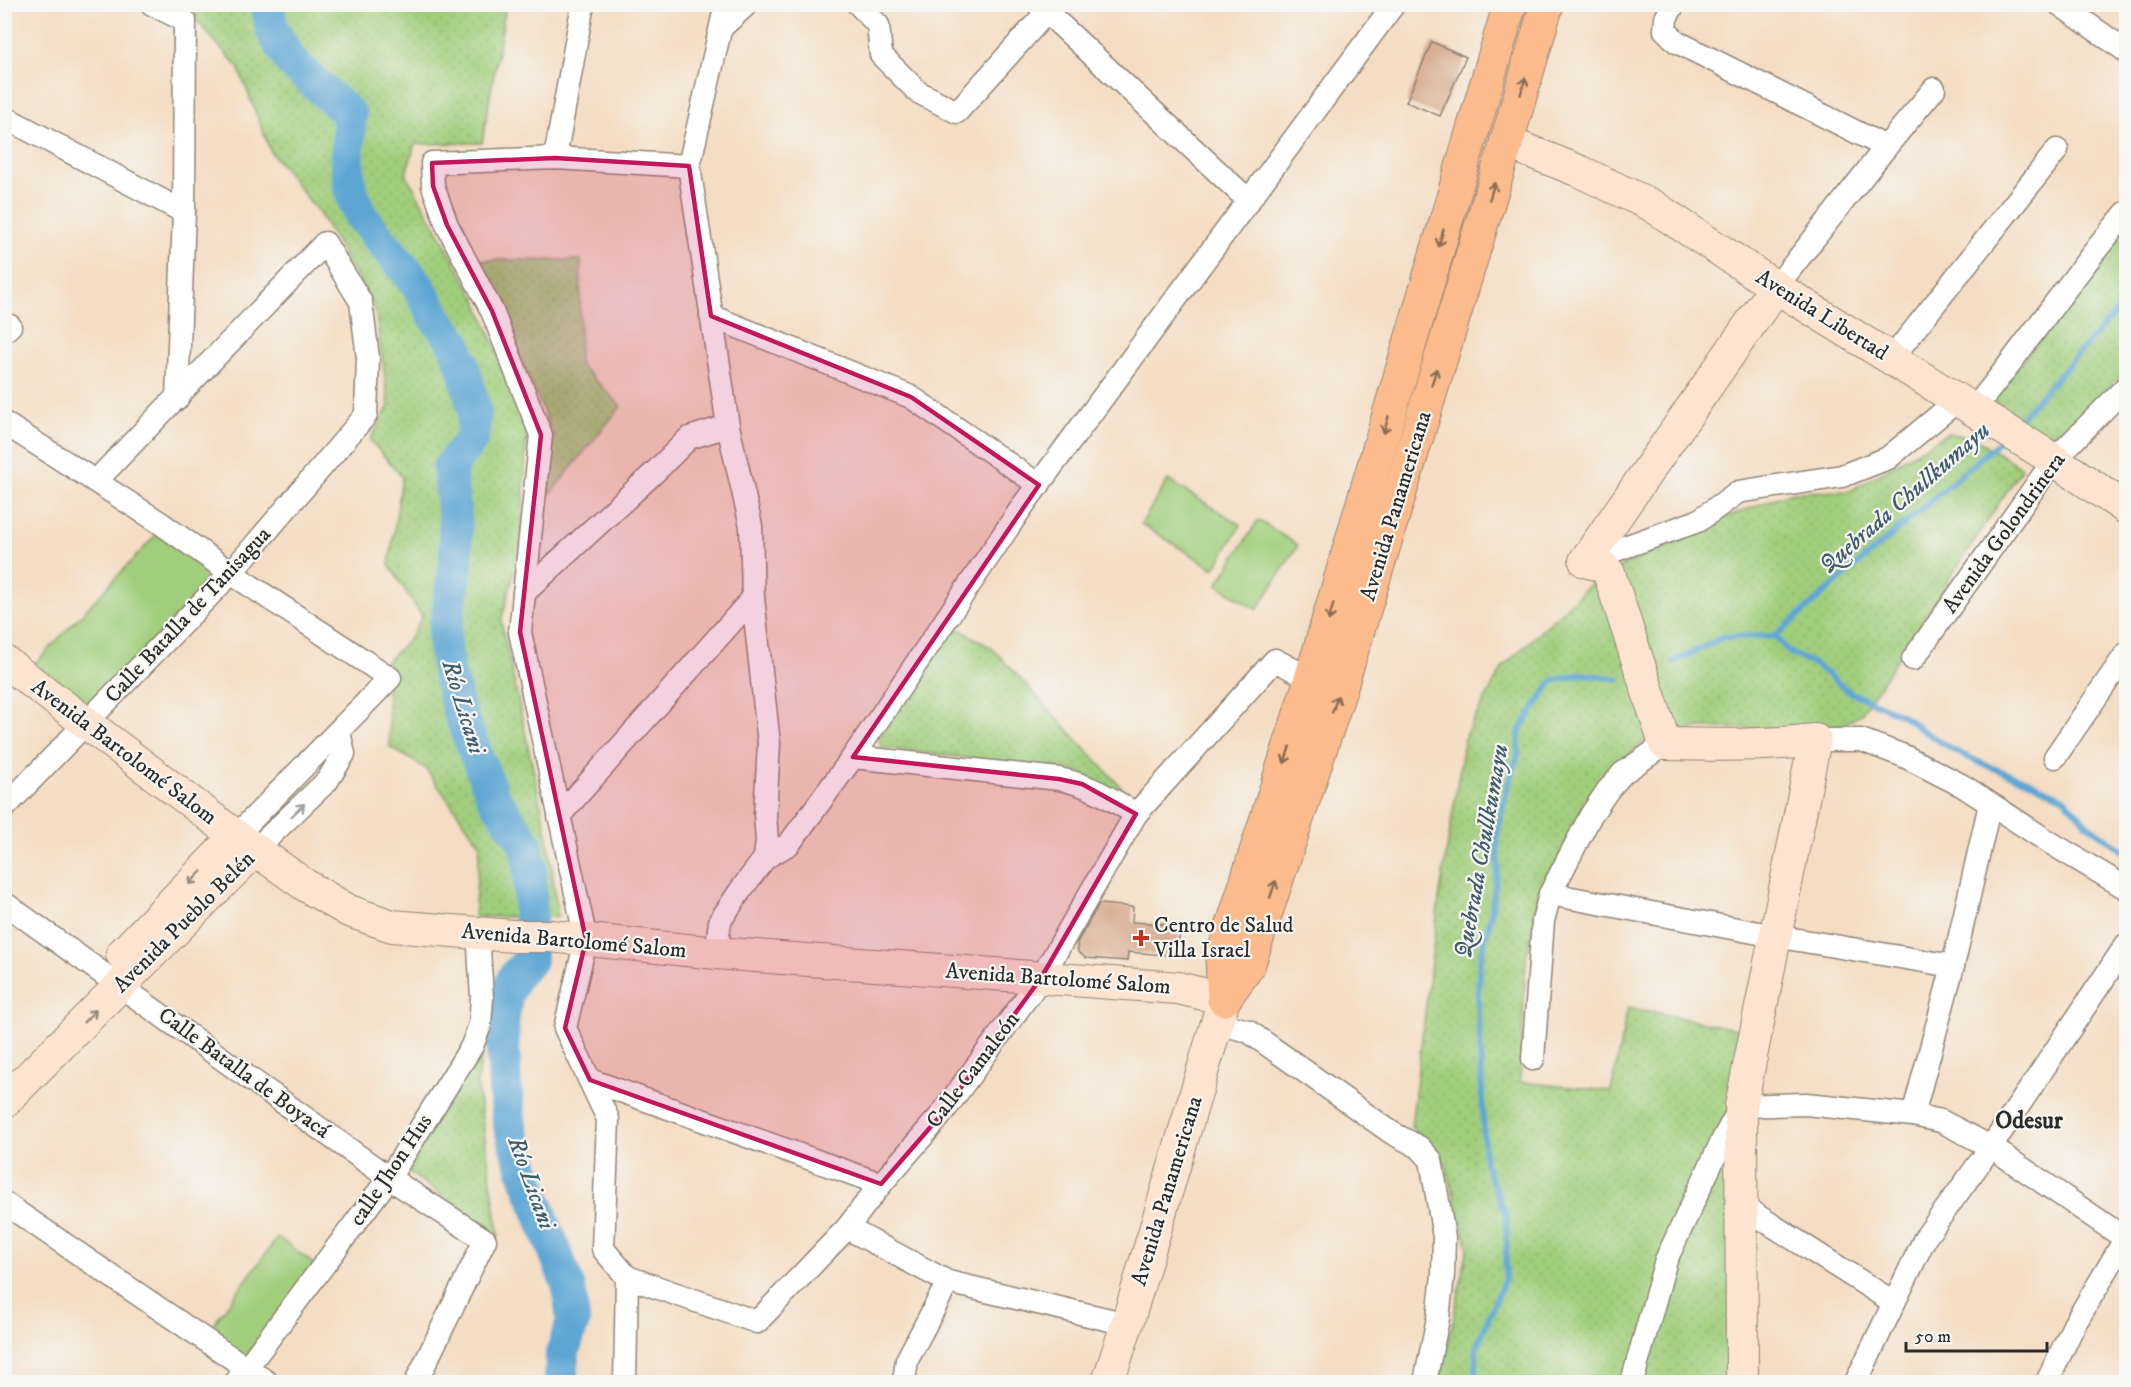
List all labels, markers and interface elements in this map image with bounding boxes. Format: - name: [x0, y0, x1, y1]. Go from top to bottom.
- one-way arrow: [1518, 77, 1529, 96]
- one-way arrow: [1487, 182, 1498, 201]
- one-way arrow: [1435, 228, 1446, 247]
- street label: Avenida Libertad: [1751, 264, 1893, 366]
- one-way arrow: [1430, 368, 1441, 387]
- street label: Avenida Panamericana: [1354, 407, 1438, 604]
- one-way arrow: [1380, 415, 1391, 434]
- water label: Quebrada Chullkumayu: [1813, 416, 1997, 580]
- street label: Avenida Golondrinera: [1937, 447, 2072, 619]
- street label: Calle Batalla de Tanisagua: [99, 521, 277, 709]
- one-way arrow: [1325, 602, 1336, 621]
- water label: Río Licani: [434, 655, 492, 759]
- street label: Avenida Bartolomé Salom: [26, 673, 222, 831]
- one-way arrow: [1331, 695, 1342, 714]
- water label: Quebrada Chullkumayu: [1448, 742, 1516, 960]
- one-way arrow: [1281, 745, 1292, 764]
- one-way arrow: [290, 803, 305, 817]
- street label: Avenida Pueblo Belén: [108, 845, 261, 998]
- one-way arrow: [188, 871, 202, 886]
- one-way arrow: [1269, 880, 1280, 899]
- place label: Centro de Salud Villa Israel: [1153, 912, 1294, 964]
- street label: Avenida Bartolomé Salom: [460, 918, 688, 964]
- marker: Centro de Salud Villa Israel: [1132, 929, 1150, 947]
- street label: Avenida Bartolomé Salom: [944, 958, 1172, 1000]
- street label: Calle Batalla de Boyacá: [153, 1002, 336, 1145]
- street label: Calle Camaleón: [921, 1006, 1026, 1133]
- one-way arrow: [83, 1009, 98, 1023]
- street label: Avenida Panamericana: [1125, 1092, 1209, 1289]
- district label: Odesur: [1995, 1106, 2064, 1136]
- street label: calle Jhon Hus: [344, 1109, 438, 1231]
- water label: Río Licani: [500, 1132, 562, 1235]
- scale bar: [1906, 1315, 2047, 1353]
- text: 50 m: [1915, 1326, 1951, 1348]

